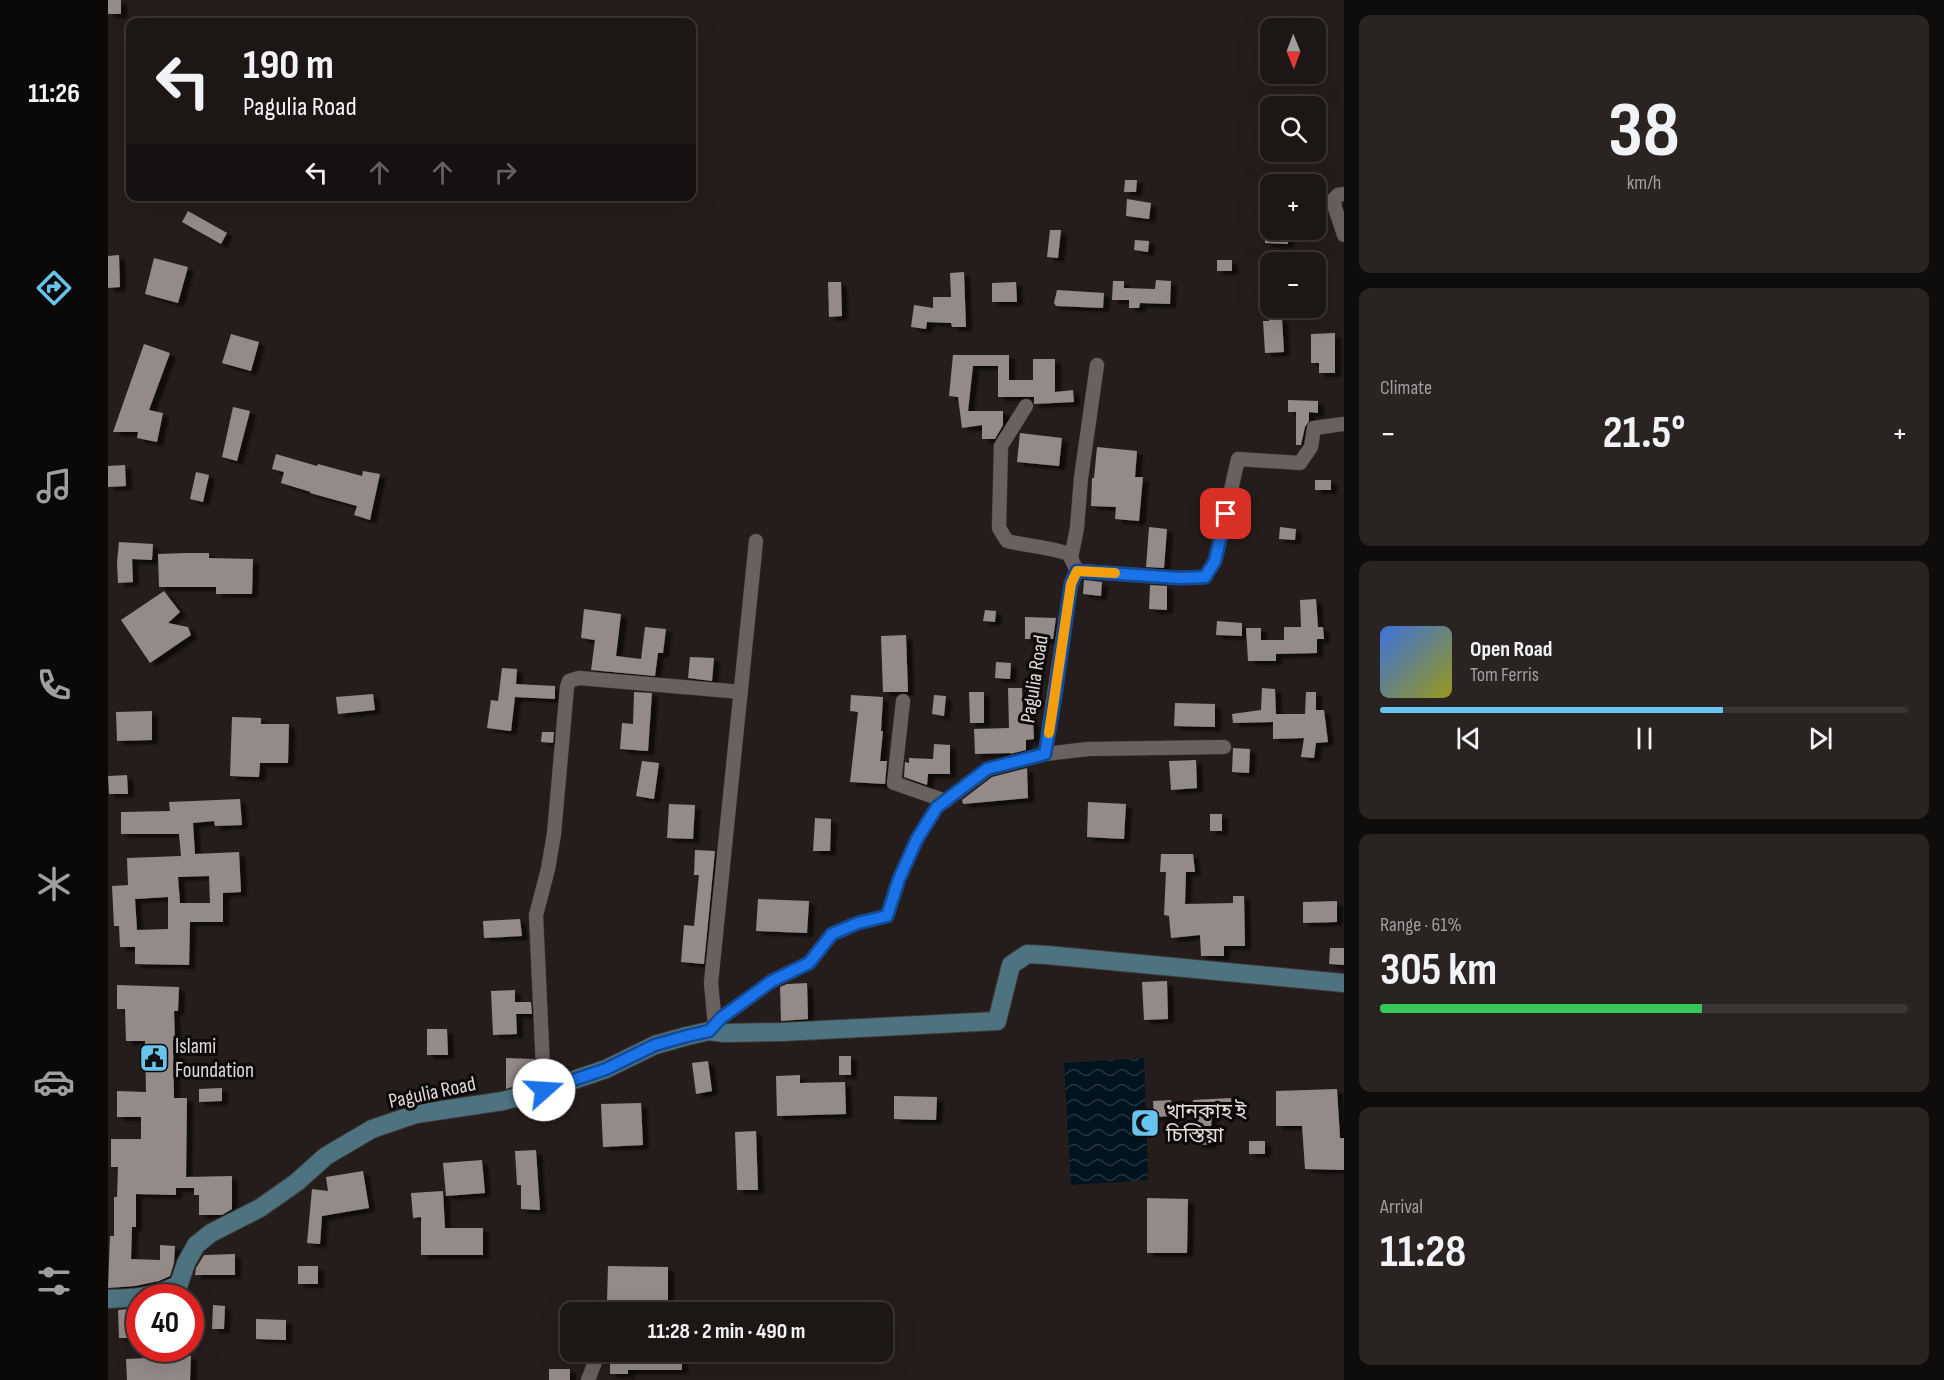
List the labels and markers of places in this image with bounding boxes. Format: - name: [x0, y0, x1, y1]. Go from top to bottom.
- pin: [1200, 488, 1251, 539]
- place label: Islami Foundation: [175, 1034, 254, 1083]
- public building icon: Islami Foundation: [138, 1042, 170, 1074]
- place label: খানকাহ ই চিস্তিয়া: [1165, 1099, 1247, 1148]
- mosque icon: খানকাহ ই চিস্তিয়া: [1129, 1107, 1161, 1139]

